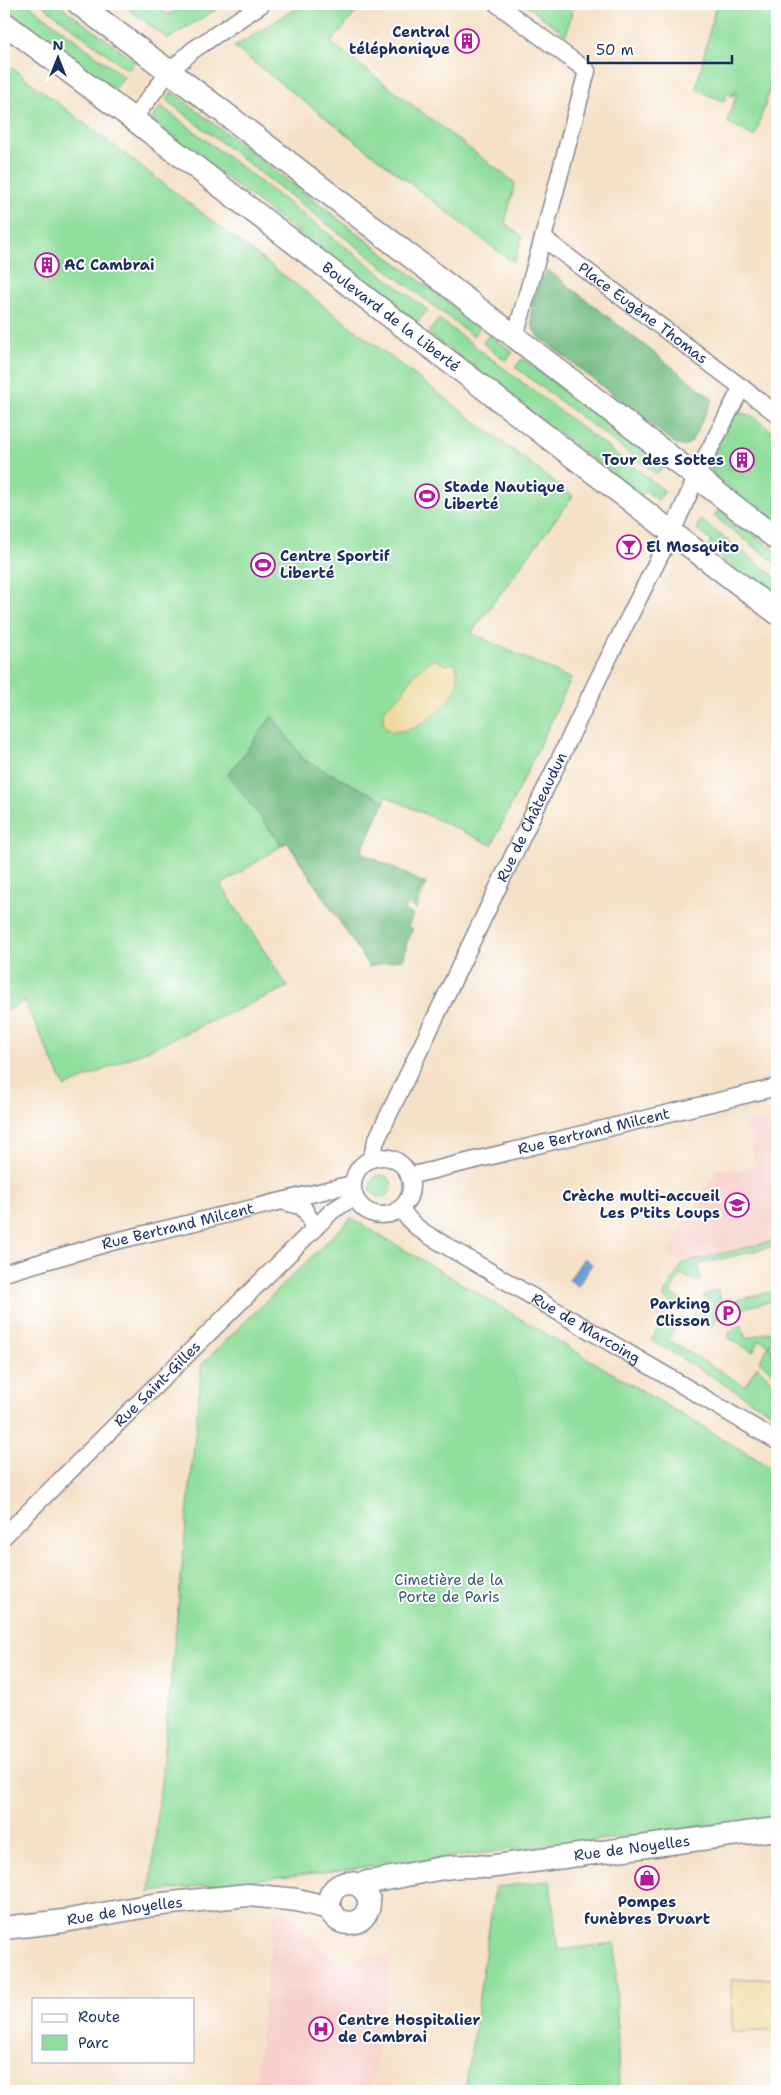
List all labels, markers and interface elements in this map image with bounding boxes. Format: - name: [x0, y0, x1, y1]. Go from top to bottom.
- place label: Central téléphonique: [349, 22, 450, 59]
- building icon: Central téléphonique: [454, 28, 480, 54]
- north arrow: [32, 32, 82, 82]
- scale bar: [588, 32, 732, 64]
- text: N: [52, 36, 64, 54]
- text: 50 m: [596, 40, 634, 60]
- building icon: AC Cambrai: [34, 252, 60, 278]
- place label: AC Cambrai: [64, 255, 155, 275]
- street label: Boulevard de la Liberté: [318, 257, 464, 376]
- street label: Place Eugène Thomas: [574, 258, 712, 368]
- building icon: Tour des Sottes: [729, 447, 755, 473]
- place label: Tour des Sottes: [602, 450, 724, 470]
- place label: Stade Nautique Liberté: [444, 477, 565, 514]
- sports icon: Stade Nautique Liberté: [414, 483, 440, 509]
- bar icon: El Mosquito: [616, 534, 642, 560]
- place label: El Mosquito: [646, 537, 740, 557]
- place label: Centre Sportif Liberté: [280, 546, 390, 583]
- sports icon: Centre Sportif Liberté: [250, 552, 276, 578]
- street label: Rue de Châteaudun: [492, 749, 571, 885]
- street label: Rue Bertrand Milcent: [516, 1103, 672, 1159]
- place label: Crèche multi-accueil Les P'tits Loups: [562, 1186, 720, 1223]
- school or university icon: Crèche multi-accueil Les P'tits Loups: [724, 1192, 750, 1218]
- street label: Rue Bertrand Milcent: [99, 1198, 256, 1254]
- street label: Rue de Marcoing: [528, 1288, 644, 1368]
- place label: Parking Clisson: [650, 1294, 710, 1331]
- parking icon: Parking Clisson: [715, 1300, 741, 1326]
- street label: Rue Saint-Gilles: [110, 1337, 205, 1431]
- park label: Cimetière de la Porte de Paris: [394, 1570, 504, 1607]
- street label: Rue de Noyelles: [573, 1831, 691, 1866]
- shop icon: Pompes funèbres Druart: [634, 1865, 660, 1891]
- street label: Rue de Noyelles: [65, 1892, 184, 1930]
- place label: Pompes funèbres Druart: [584, 1892, 710, 1929]
- legend: [32, 1998, 195, 2062]
- text: Route: [78, 2007, 120, 2027]
- place label: Centre Hospitalier de Cambrai: [338, 2010, 481, 2047]
- hospital icon: Centre Hospitalier de Cambrai: [308, 2016, 334, 2042]
- text: Parc: [78, 2033, 109, 2053]

